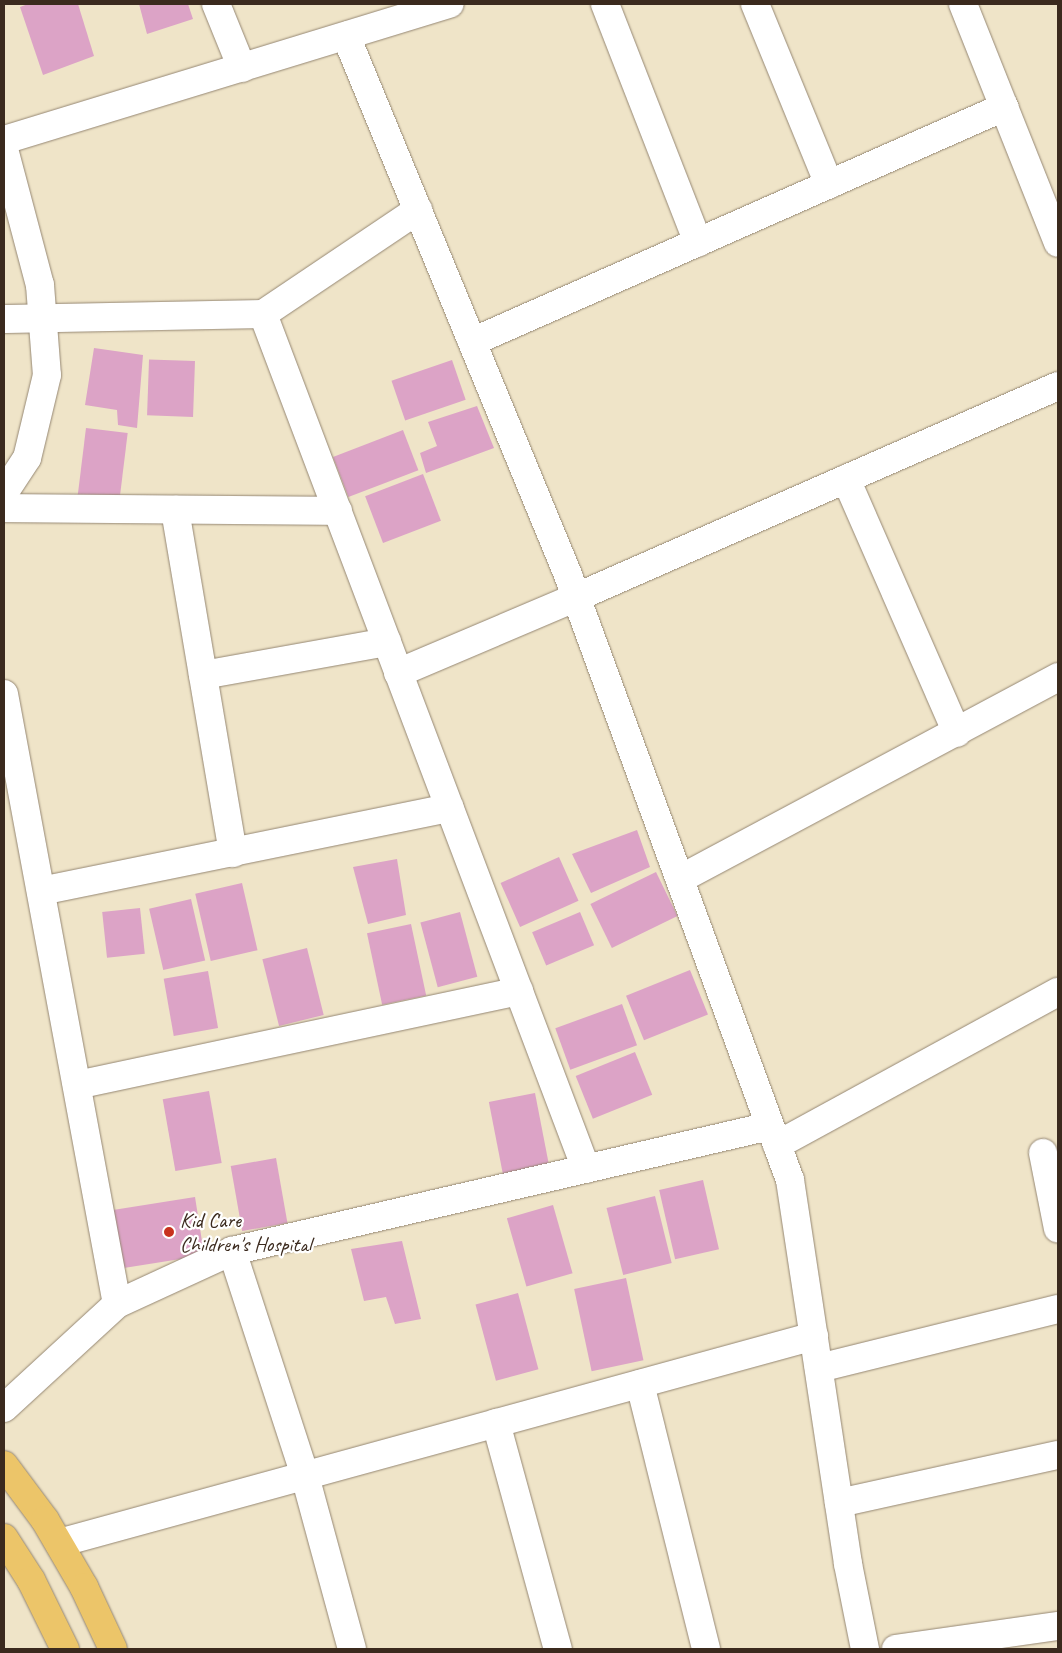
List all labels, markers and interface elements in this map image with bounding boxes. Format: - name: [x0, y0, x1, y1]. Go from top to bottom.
- place label: Kid Care Children's Hospital: [180, 1207, 311, 1257]
- marker: Kid Care Children's Hospital: [162, 1225, 176, 1239]

